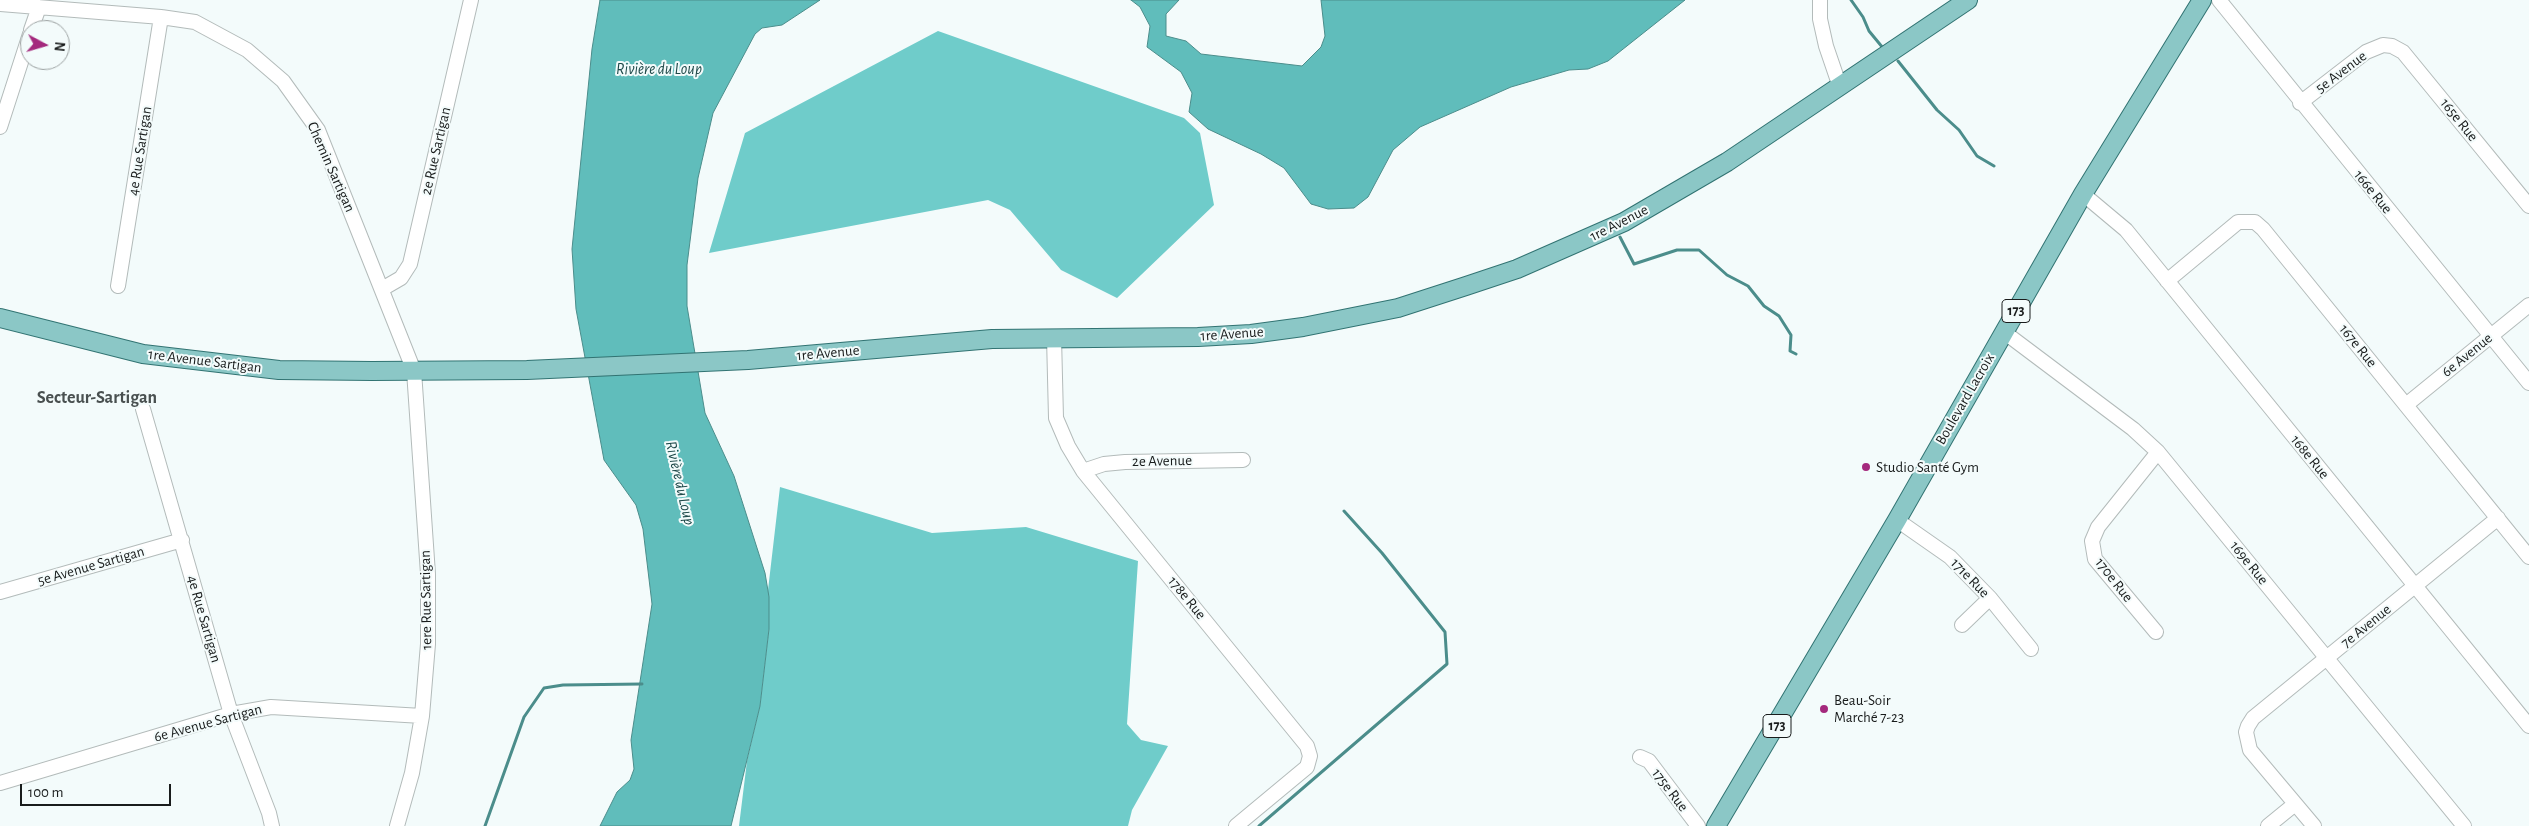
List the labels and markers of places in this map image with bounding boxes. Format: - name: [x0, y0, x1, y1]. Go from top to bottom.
- place label: Studio Santé Gym: [1876, 458, 1979, 476]
- marker: Studio Santé Gym: [1860, 461, 1872, 473]
- place label: Beau-Soir Marché 7-23: [1834, 691, 1904, 726]
- marker: Beau-Soir Marché 7-23: [1818, 703, 1830, 715]

